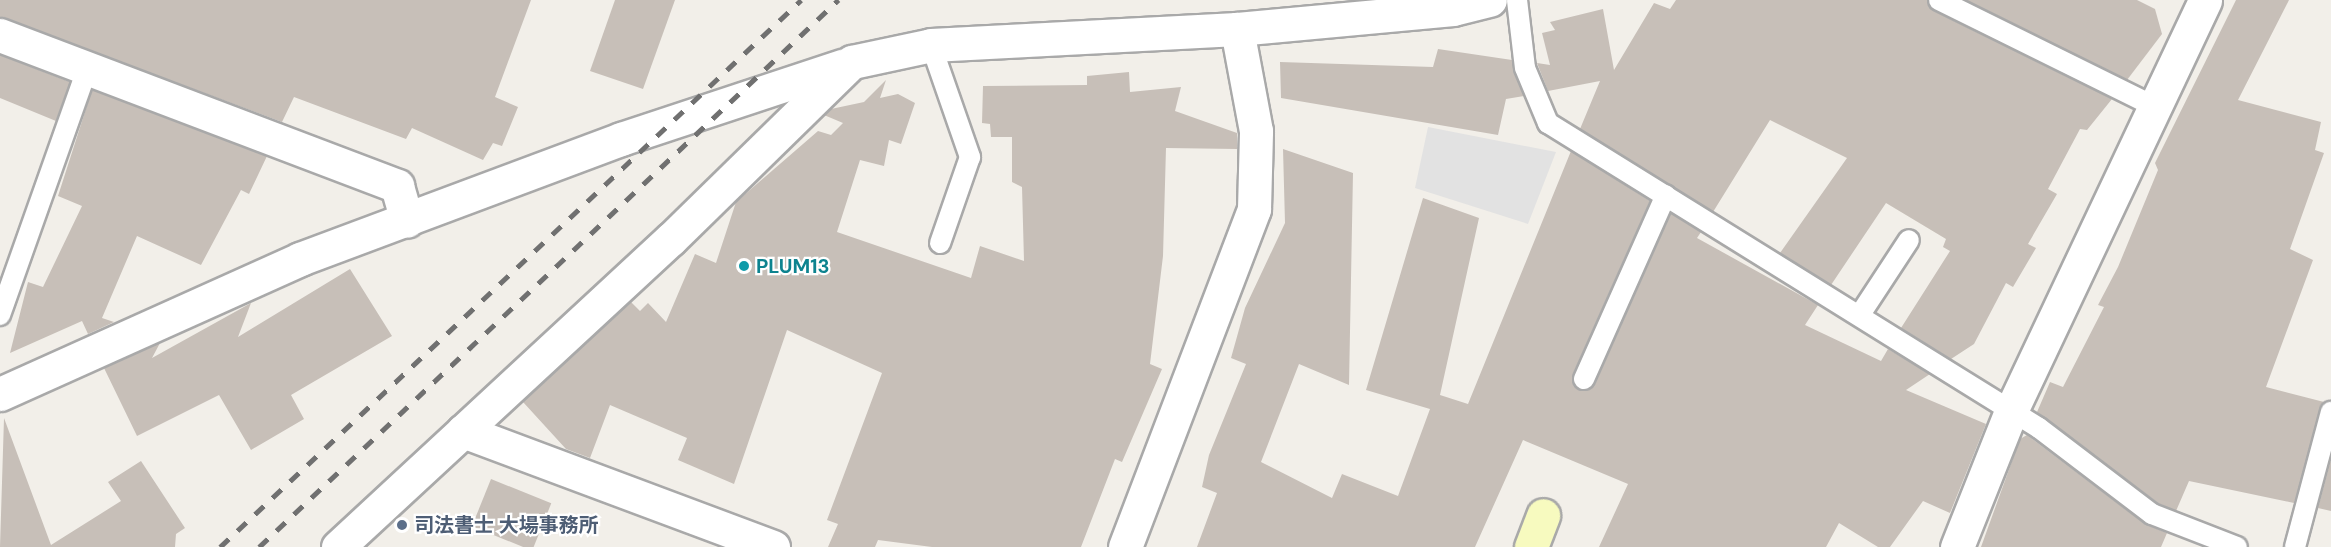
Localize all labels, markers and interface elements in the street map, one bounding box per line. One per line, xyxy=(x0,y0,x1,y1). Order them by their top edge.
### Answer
place label: PLUM13 xyxy=(756,254,830,278)
marker: PLUM13 xyxy=(737,259,751,273)
place label: 司法書士 大場事務所 xyxy=(414,513,599,537)
marker: 司法書士 大場事務所 xyxy=(395,518,409,532)

